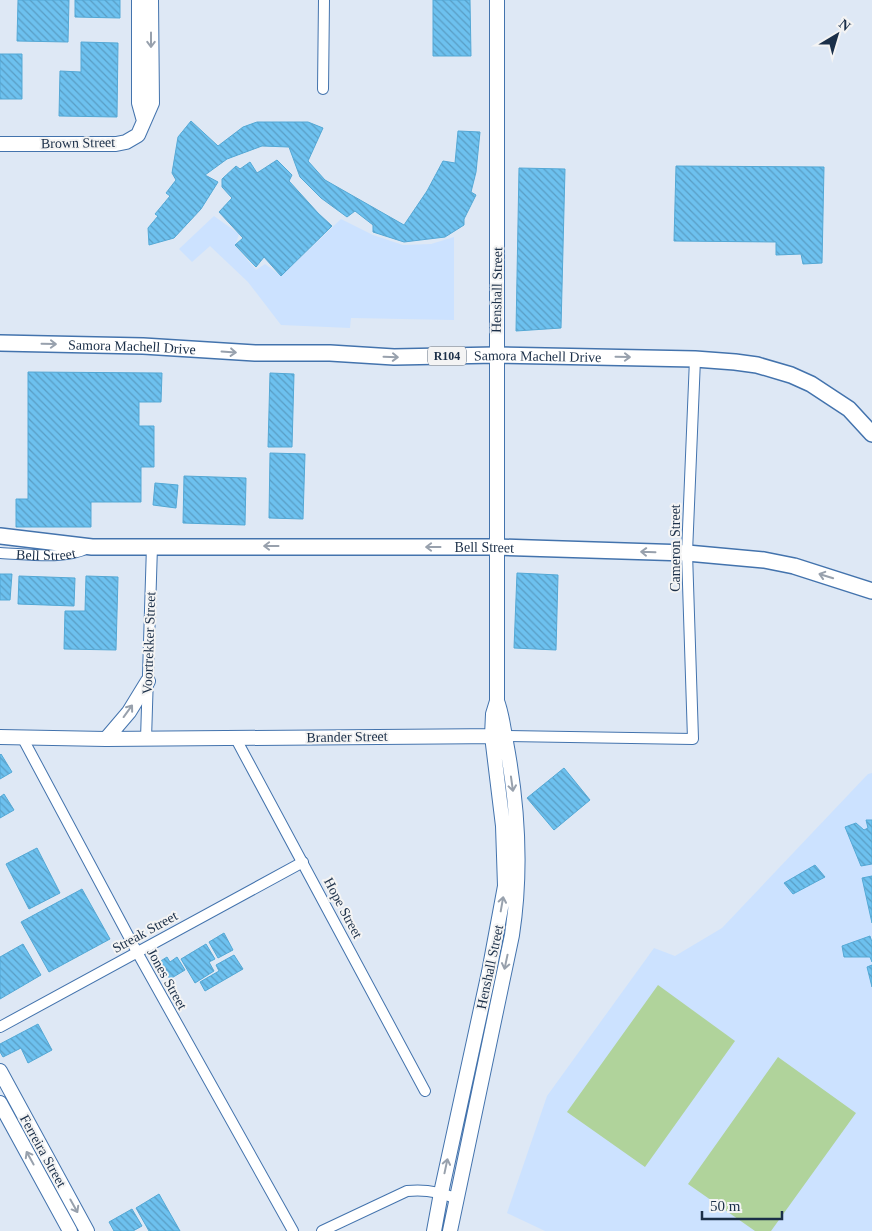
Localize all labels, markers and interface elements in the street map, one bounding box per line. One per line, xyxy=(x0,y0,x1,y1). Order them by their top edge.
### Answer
north arrow xyxy=(812,10,862,60)
text: N xyxy=(836,16,853,34)
one-way arrow xyxy=(146,32,156,48)
street label: Brown Street xyxy=(41,135,115,151)
street label: Henshall Street xyxy=(489,247,505,333)
street label: Samora Machell Drive xyxy=(68,337,196,357)
one-way arrow xyxy=(40,339,56,349)
road number: R104 xyxy=(428,346,466,366)
one-way arrow xyxy=(220,347,236,356)
street label: Samora Machell Drive xyxy=(474,347,602,365)
one-way arrow xyxy=(383,352,399,361)
one-way arrow xyxy=(615,352,631,362)
street label: Cameron Street xyxy=(668,504,683,592)
street label: Bell Street xyxy=(455,540,514,555)
one-way arrow xyxy=(263,541,279,551)
one-way arrow xyxy=(425,542,442,552)
street label: Bell Street xyxy=(16,545,77,563)
one-way arrow xyxy=(640,547,656,556)
one-way arrow xyxy=(818,571,834,580)
street label: Voortrekker Street xyxy=(140,591,158,695)
one-way arrow xyxy=(123,705,134,718)
street label: Brander Street xyxy=(306,729,388,745)
one-way arrow xyxy=(508,775,518,791)
street label: Hope Street xyxy=(321,875,365,941)
one-way arrow xyxy=(498,897,508,913)
street label: Streak Street xyxy=(110,908,180,956)
street label: Henshall Street xyxy=(474,923,506,1011)
street label: Jones Street xyxy=(144,946,190,1012)
one-way arrow xyxy=(501,954,511,970)
street label: Ferreira Street xyxy=(17,1112,69,1190)
one-way arrow xyxy=(25,1150,35,1165)
one-way arrow xyxy=(442,1158,452,1174)
scale bar xyxy=(702,1188,782,1220)
text: 50 m xyxy=(710,1198,741,1214)
one-way arrow xyxy=(69,1199,79,1213)

